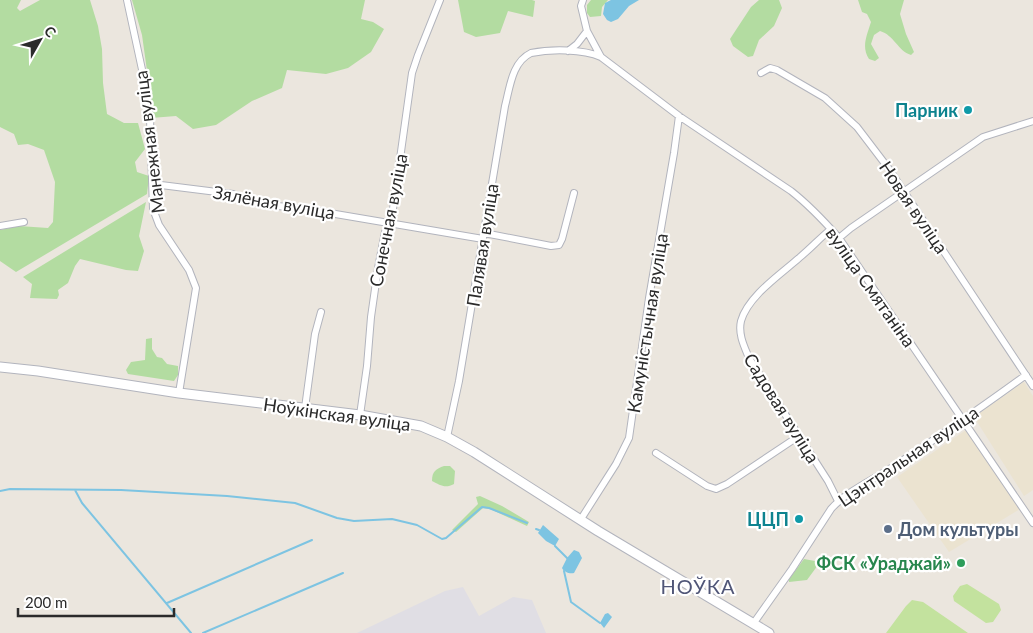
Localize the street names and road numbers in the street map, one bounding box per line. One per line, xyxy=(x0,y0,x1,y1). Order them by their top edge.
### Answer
street label: Манежная вуліца xyxy=(129,69,169,215)
street label: Сонечная вуліца xyxy=(364,151,412,289)
street label: Новая вуліца xyxy=(875,157,953,257)
street label: Зялёная вуліца xyxy=(211,180,337,224)
street label: Палявая вуліца xyxy=(461,182,503,308)
street label: вуліца Смятаніна xyxy=(821,223,921,351)
street label: Камуністычная вуліца xyxy=(622,232,672,414)
street label: Садовая вуліца xyxy=(739,349,825,467)
street label: Ноўкінская вуліца xyxy=(262,393,412,435)
street label: Цэнтральная вуліца xyxy=(834,401,982,511)

